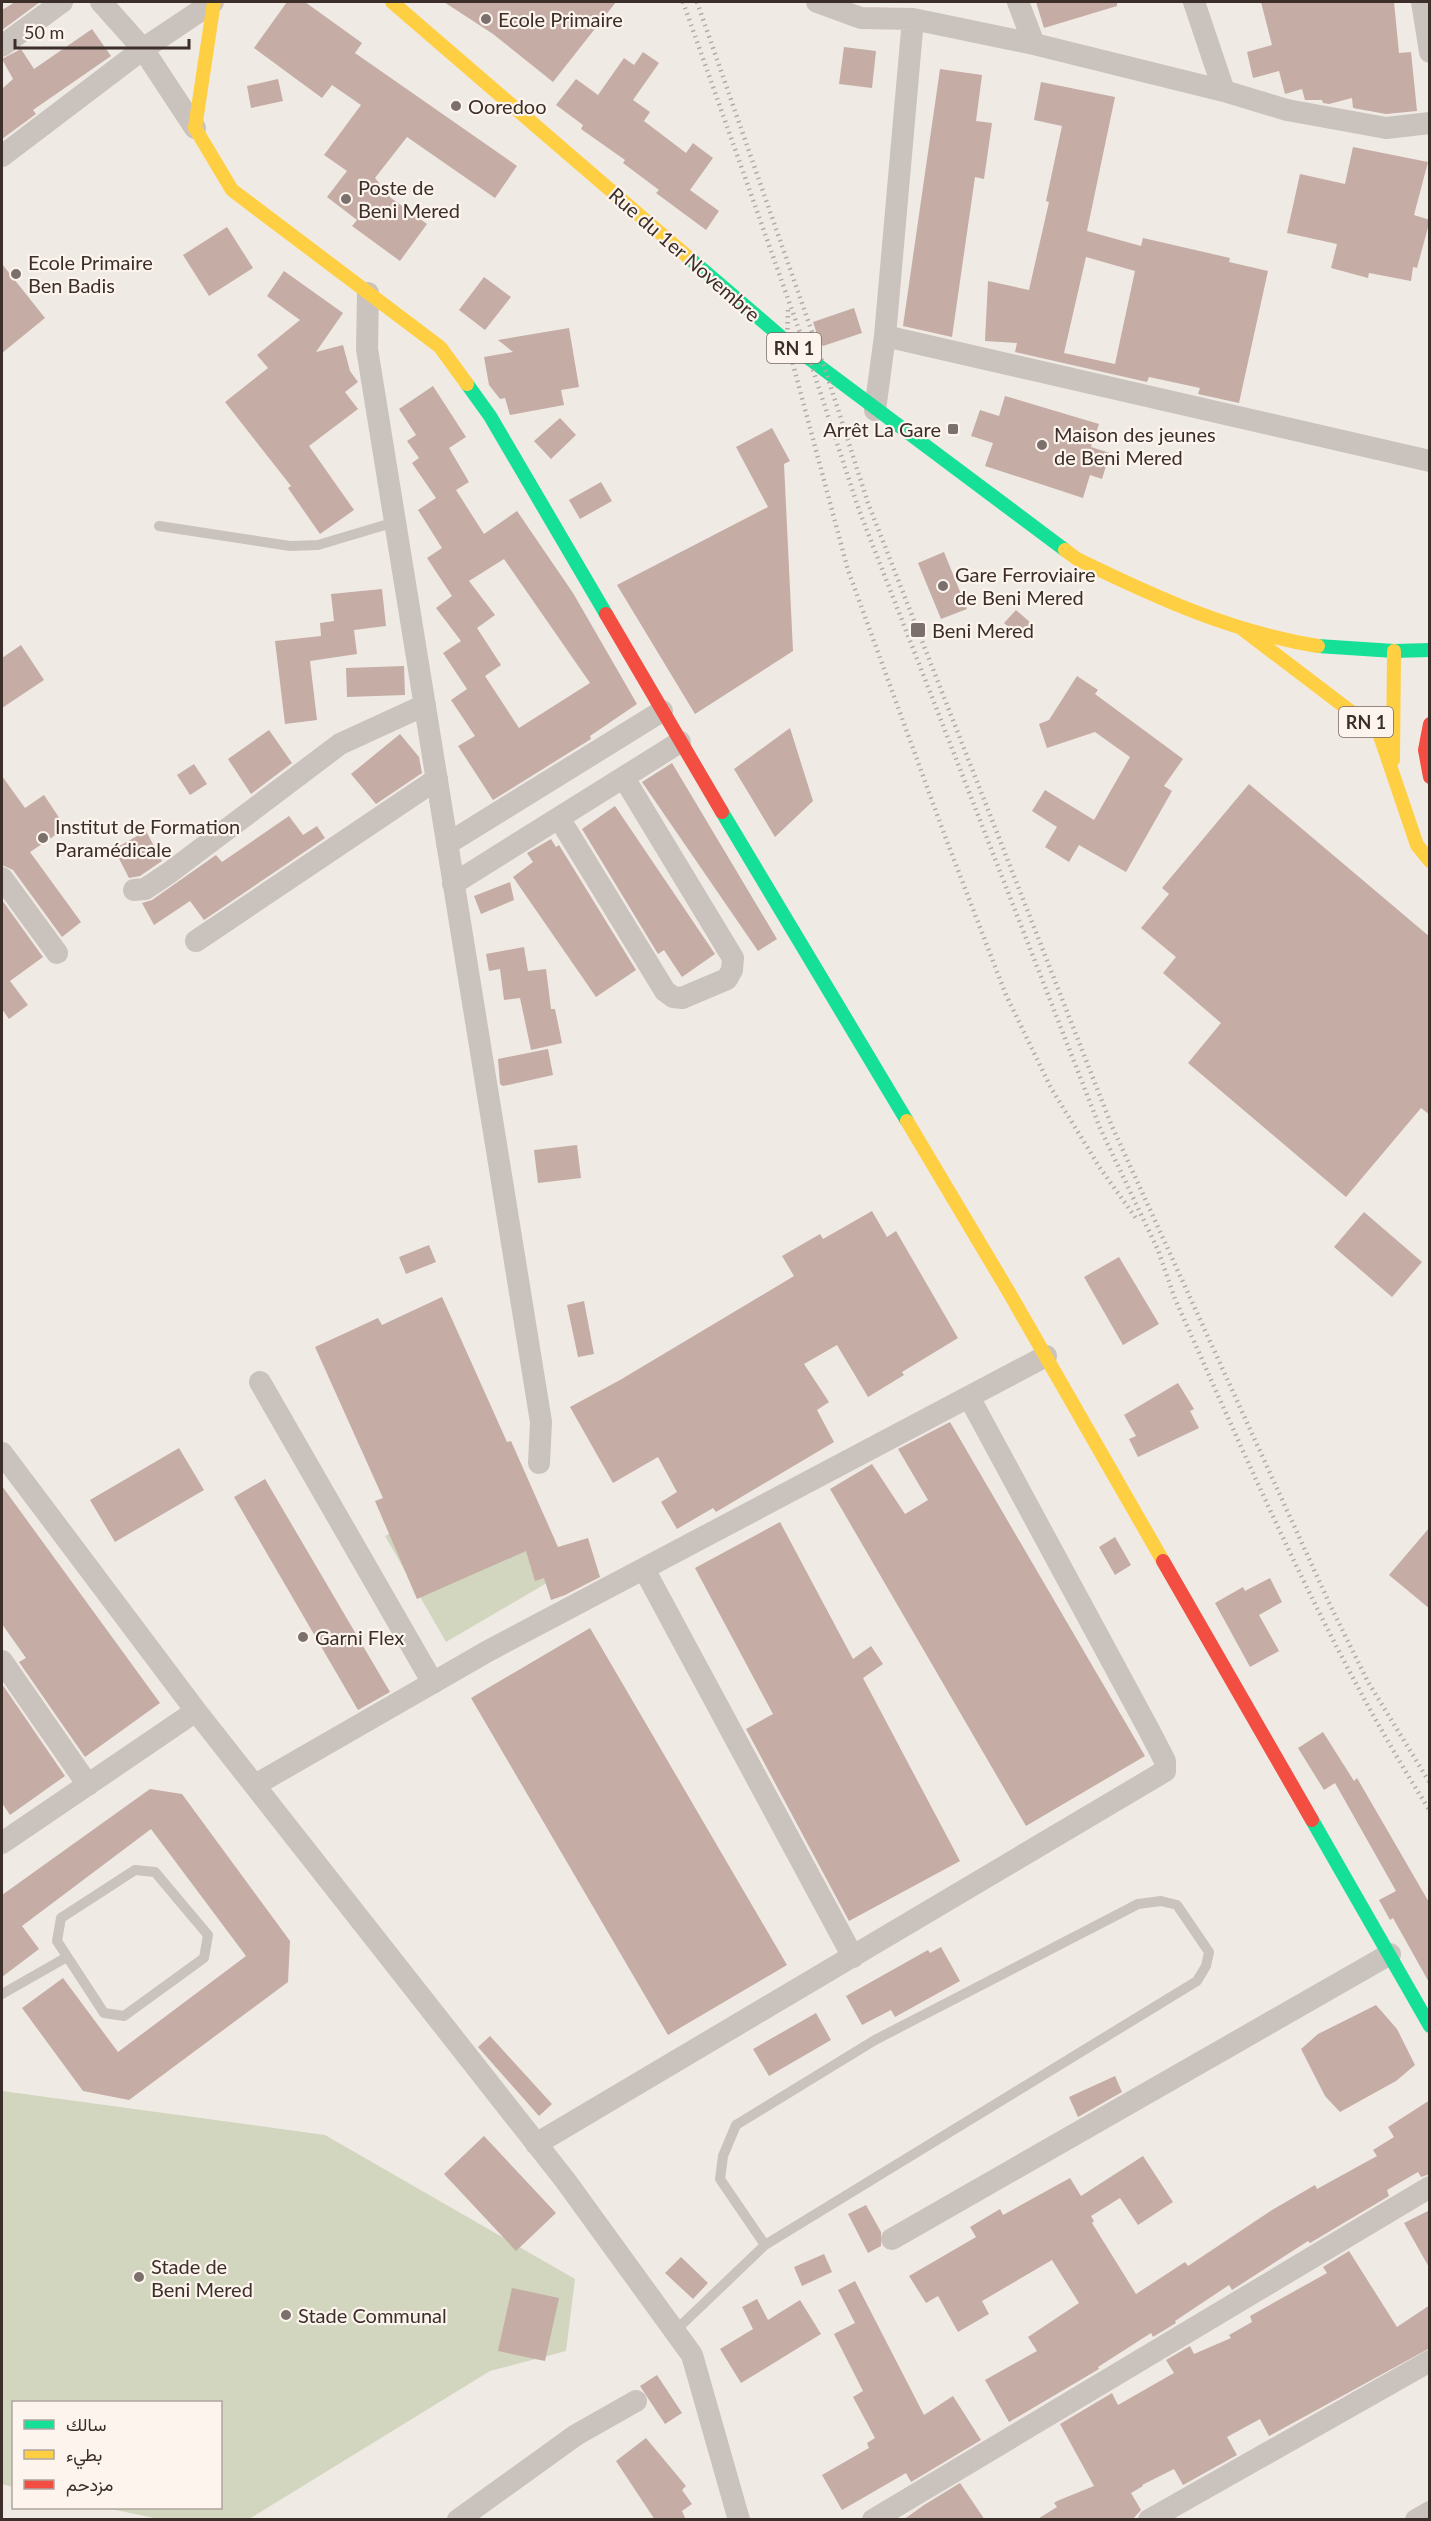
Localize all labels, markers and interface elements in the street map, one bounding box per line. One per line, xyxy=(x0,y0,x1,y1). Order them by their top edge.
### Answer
place label: Ecole Primaire xyxy=(498,7,623,31)
scale bar xyxy=(15,12,189,50)
marker: Ecole Primaire xyxy=(479,12,493,26)
text: 50 m xyxy=(24,21,64,43)
place label: Ooredoo xyxy=(468,94,547,118)
marker: Ooredoo xyxy=(449,99,463,113)
place label: Poste de Beni Mered xyxy=(358,175,460,222)
street label: Rue du 1er Novembre xyxy=(605,182,765,326)
marker: Poste de Beni Mered xyxy=(339,192,353,206)
place label: Ecole Primaire Ben Badis xyxy=(28,250,153,297)
marker: Ecole Primaire Ben Badis xyxy=(9,267,23,281)
road number: RN 1 xyxy=(767,333,821,363)
place label: Arrêt La Gare xyxy=(823,417,941,441)
marker: Arrêt La Gare xyxy=(946,422,960,436)
place label: Maison des jeunes de Beni Mered xyxy=(1054,422,1216,469)
marker: Maison des jeunes de Beni Mered xyxy=(1035,438,1049,452)
place label: Gare Ferroviaire de Beni Mered xyxy=(955,562,1096,609)
marker: Gare Ferroviaire de Beni Mered xyxy=(936,579,950,593)
place label: Beni Mered xyxy=(932,618,1034,642)
marker: Beni Mered xyxy=(909,621,927,639)
road number: RN 1 xyxy=(1339,707,1393,737)
place label: Institut de Formation Paramédicale xyxy=(55,814,240,861)
marker: Institut de Formation Paramédicale xyxy=(36,831,50,845)
place label: Garni Flex xyxy=(315,1625,404,1649)
marker: Garni Flex xyxy=(296,1630,310,1644)
place label: Stade de Beni Mered xyxy=(151,2254,253,2301)
marker: Stade de Beni Mered xyxy=(132,2270,146,2284)
place label: Stade Communal xyxy=(298,2303,447,2327)
marker: Stade Communal xyxy=(279,2308,293,2322)
legend xyxy=(12,2401,222,2509)
text: سالك xyxy=(66,2413,106,2435)
text: بطيء xyxy=(66,2443,102,2470)
text: مزدحم xyxy=(66,2473,113,2497)

